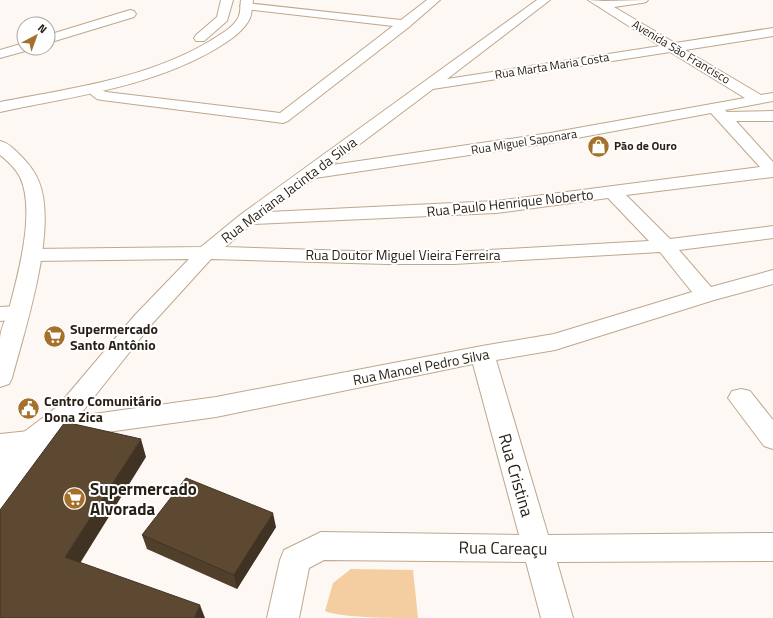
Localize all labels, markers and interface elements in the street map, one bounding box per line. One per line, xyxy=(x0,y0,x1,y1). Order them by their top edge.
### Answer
street label: Avenida São Francisco xyxy=(628,15,734,89)
north arrow xyxy=(16,16,56,56)
text: N xyxy=(34,20,51,37)
street label: Rua Marta Maria Costa xyxy=(493,47,610,84)
street label: Rua Miguel Saponara xyxy=(470,124,578,159)
street label: Rua Mariana Jacinta da Silva xyxy=(216,132,361,248)
shop icon: Pão de Ouro xyxy=(585,133,611,159)
place label: Pão de Ouro xyxy=(614,136,677,155)
street label: Rua Paulo Henrique Noberto xyxy=(425,183,594,222)
street label: Rua Doutor Miguel Vieira Ferreira xyxy=(305,244,501,265)
place label: Supermercado Santo Antônio xyxy=(70,318,158,355)
supermarket icon: Supermercado Santo Antônio xyxy=(42,324,68,350)
street label: Rua Manoel Pedro Silva xyxy=(351,343,491,390)
place label: Centro Comunitário Dona Zica xyxy=(44,390,162,427)
public building icon: Centro Comunitário Dona Zica xyxy=(15,396,41,422)
street label: Rua Cristina xyxy=(492,430,540,520)
place label: Supermercado Alvorada xyxy=(90,476,197,522)
supermarket icon: Supermercado Alvorada xyxy=(62,486,88,512)
street label: Rua Careaçu xyxy=(458,534,548,562)

